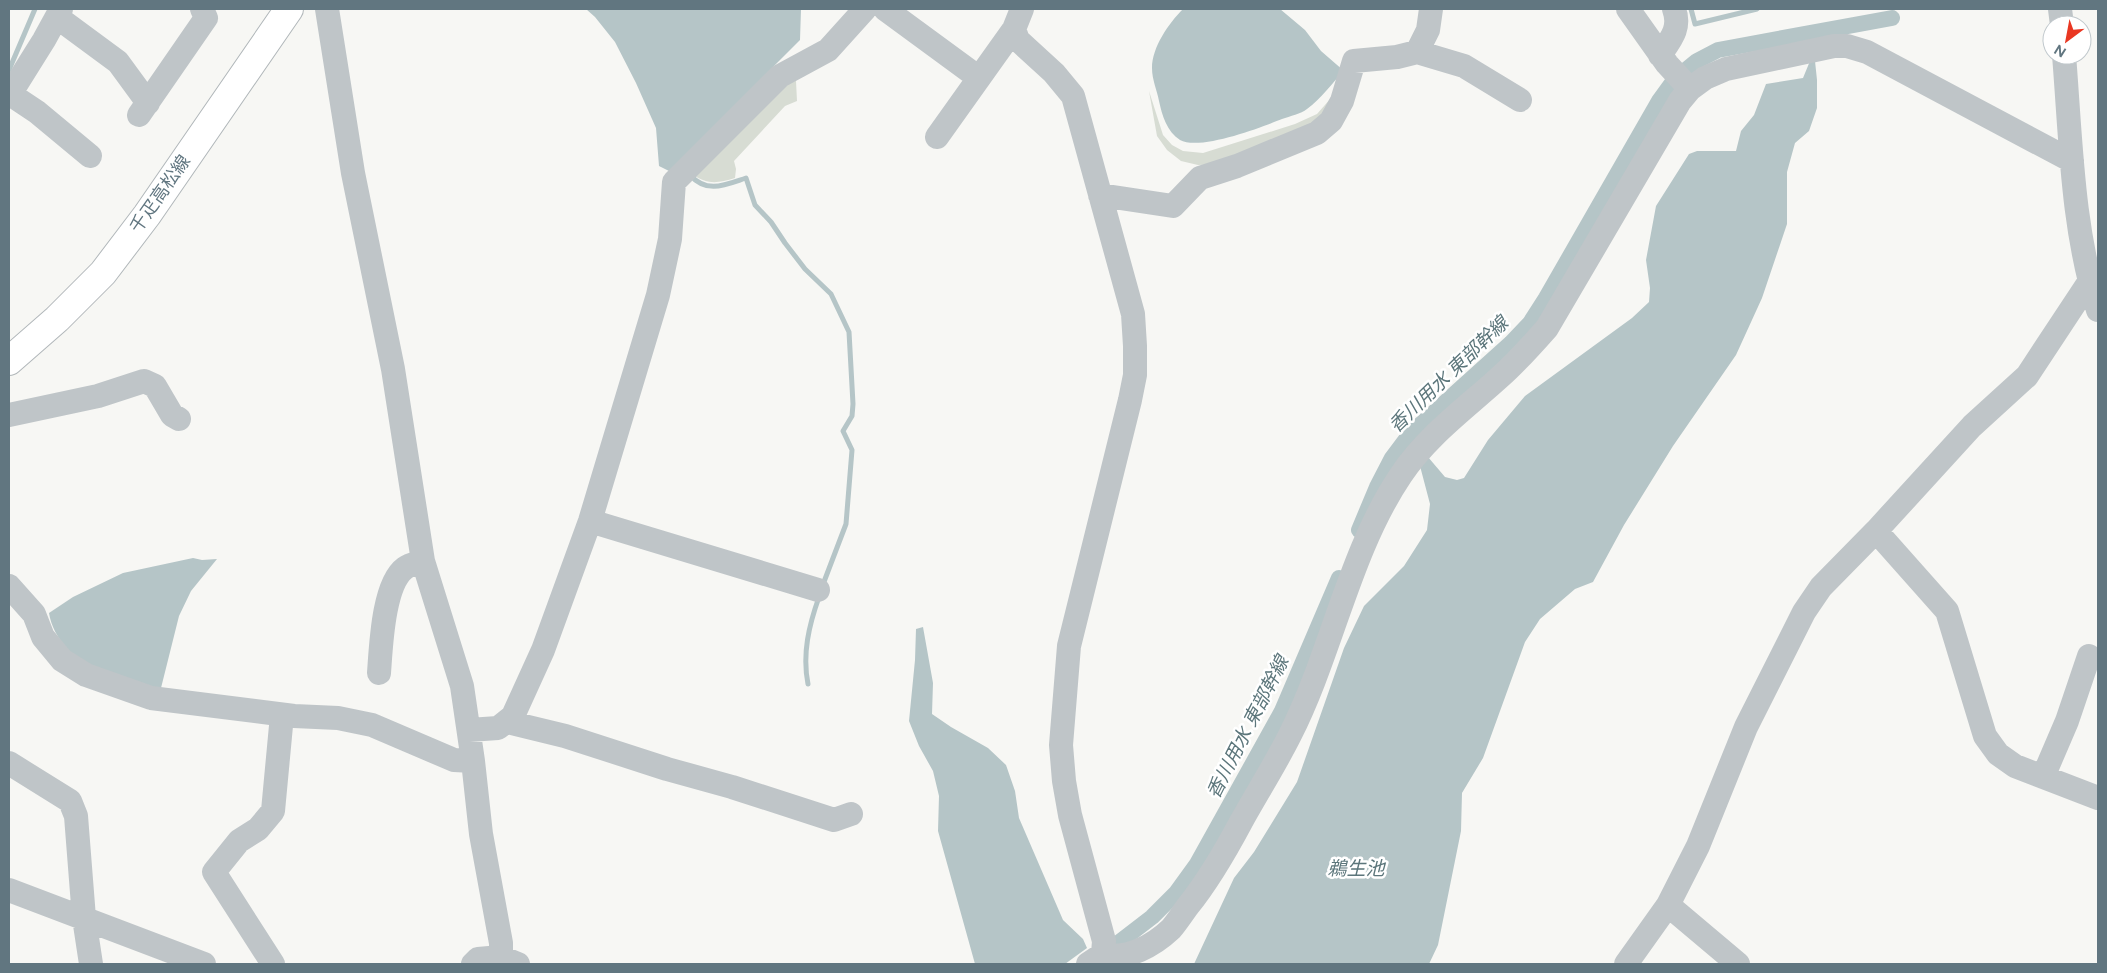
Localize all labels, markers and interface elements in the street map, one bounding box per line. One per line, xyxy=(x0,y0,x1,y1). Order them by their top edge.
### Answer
north arrow xyxy=(2042,15,2092,65)
text: N xyxy=(2051,41,2069,61)
street label: 千疋高松線 xyxy=(125,151,195,237)
water label: 香川用水 東部幹線 xyxy=(1384,310,1514,437)
water label: 香川用水 東部幹線 xyxy=(1202,650,1294,802)
water label: 鵜生池 xyxy=(1327,857,1386,880)

